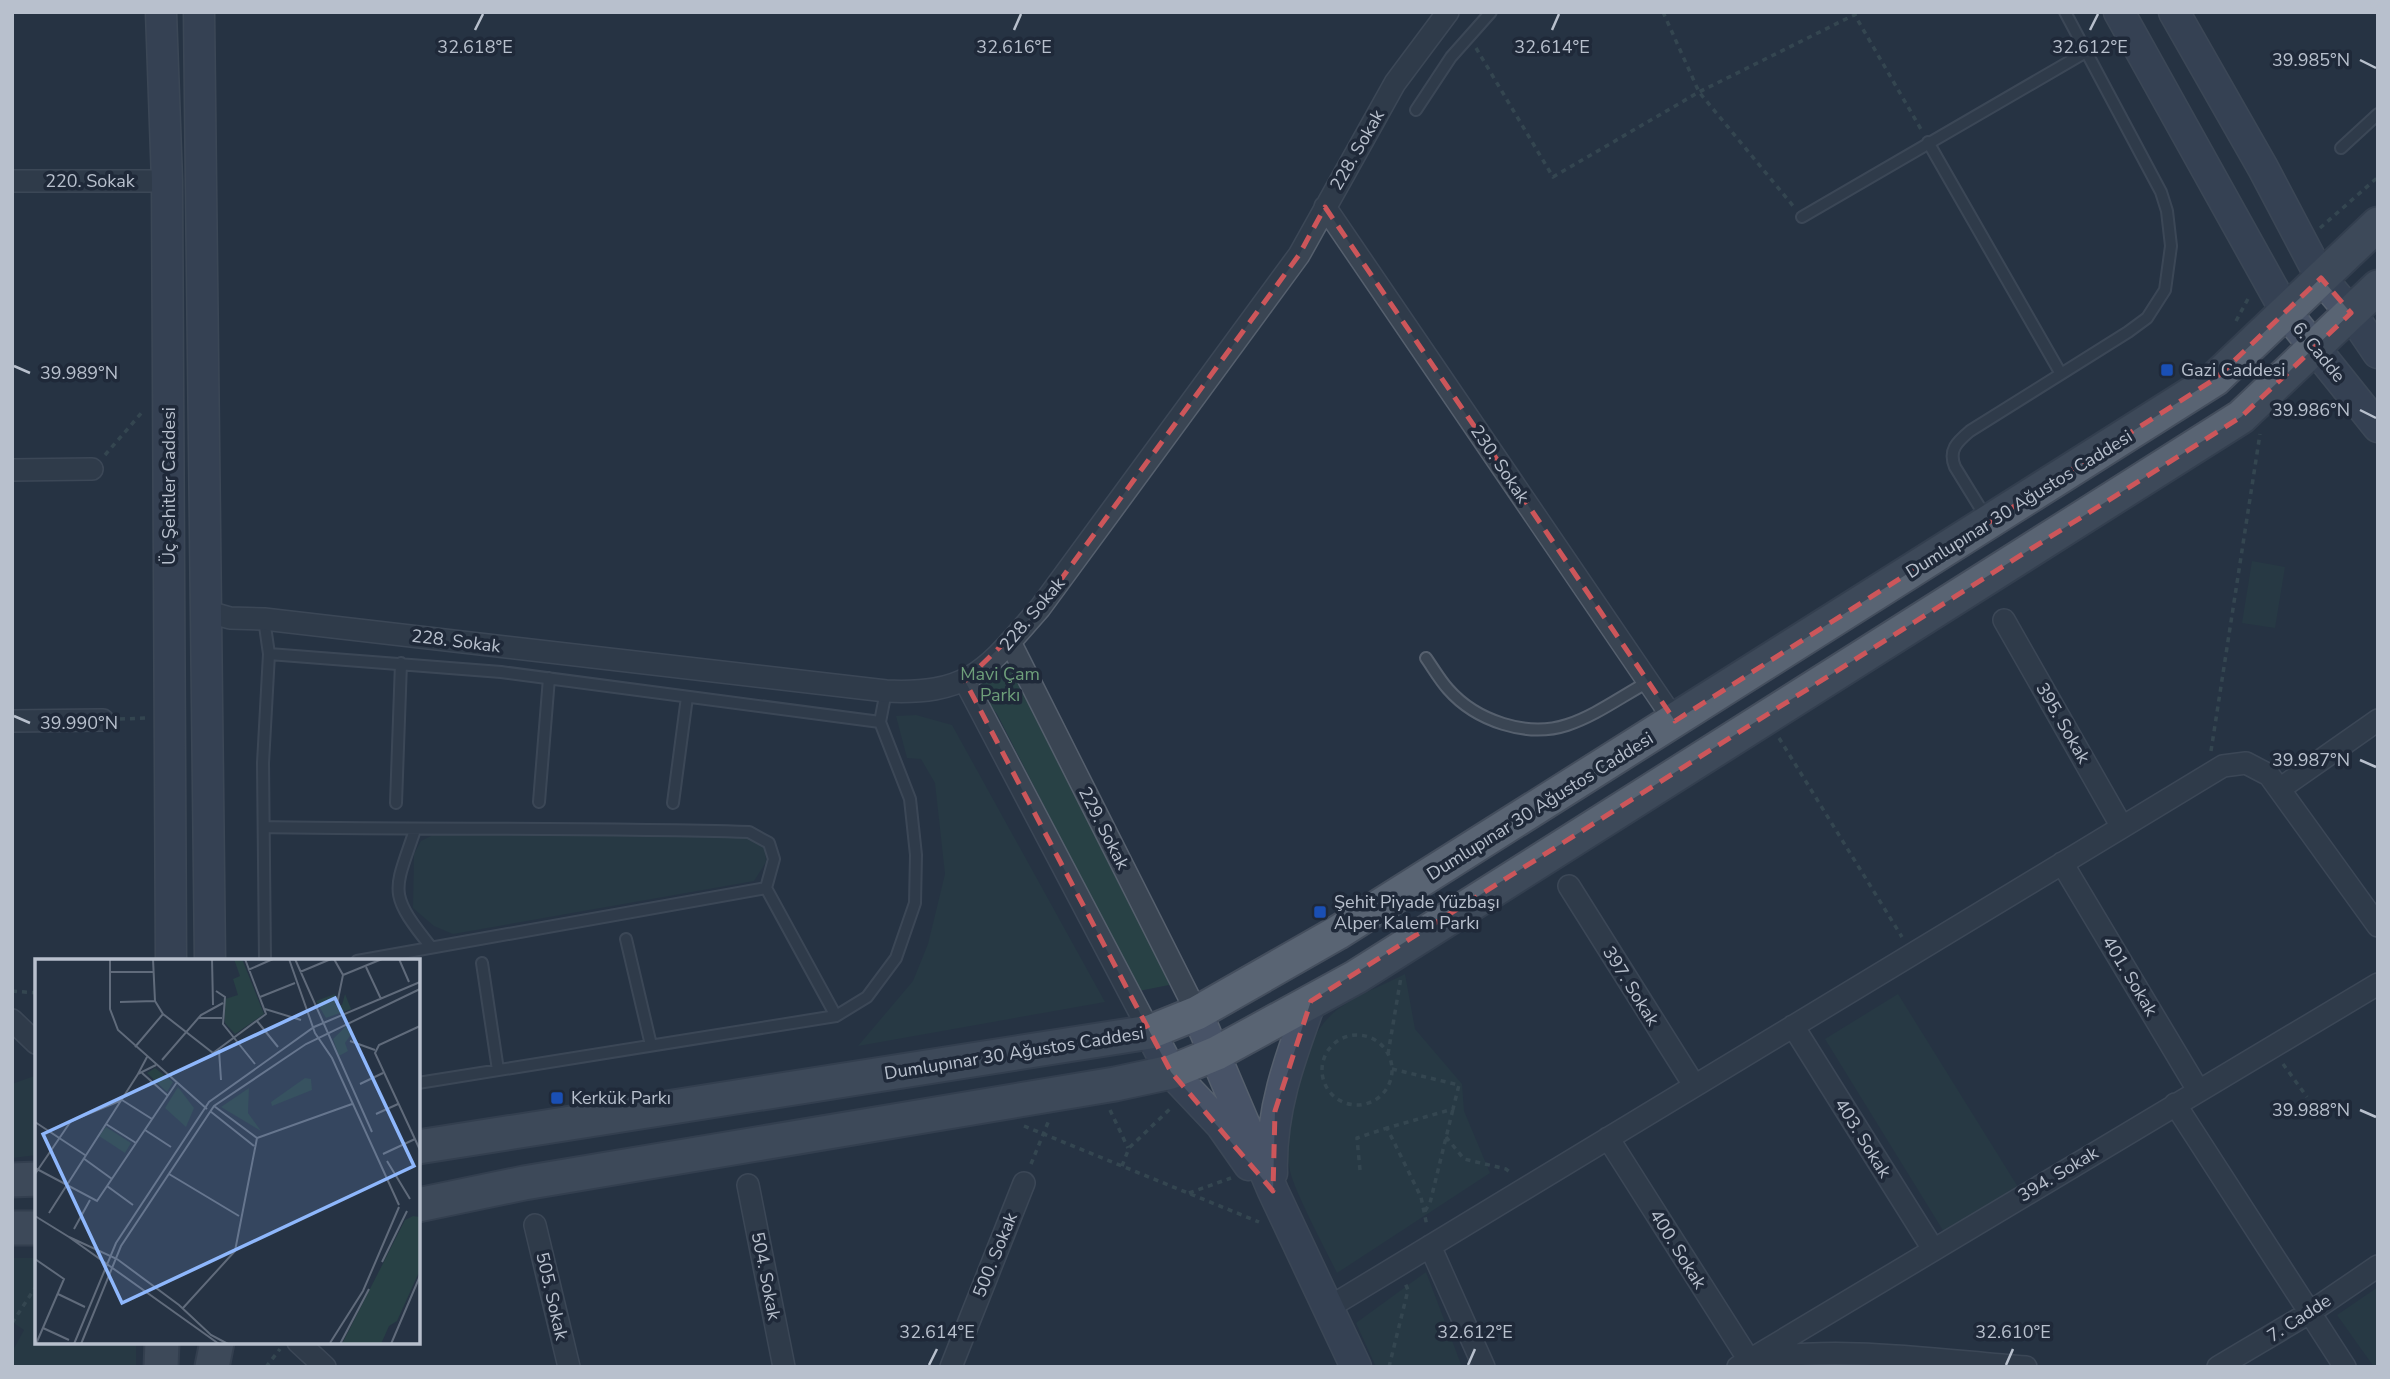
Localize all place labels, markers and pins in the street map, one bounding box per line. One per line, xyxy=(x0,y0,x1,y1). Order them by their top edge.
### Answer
place label: Gazi Caddesi xyxy=(2181,358,2286,382)
marker: Gazi Caddesi xyxy=(2159,362,2175,378)
place label: Şehit Piyade Yüzbaşı Alper Kalem Parkı xyxy=(1334,890,1500,935)
marker: Şehit Piyade Yüzbaşı Alper Kalem Parkı xyxy=(1312,904,1328,920)
place label: Kerkük Parkı xyxy=(571,1086,671,1110)
marker: Kerkük Parkı xyxy=(549,1090,565,1106)

